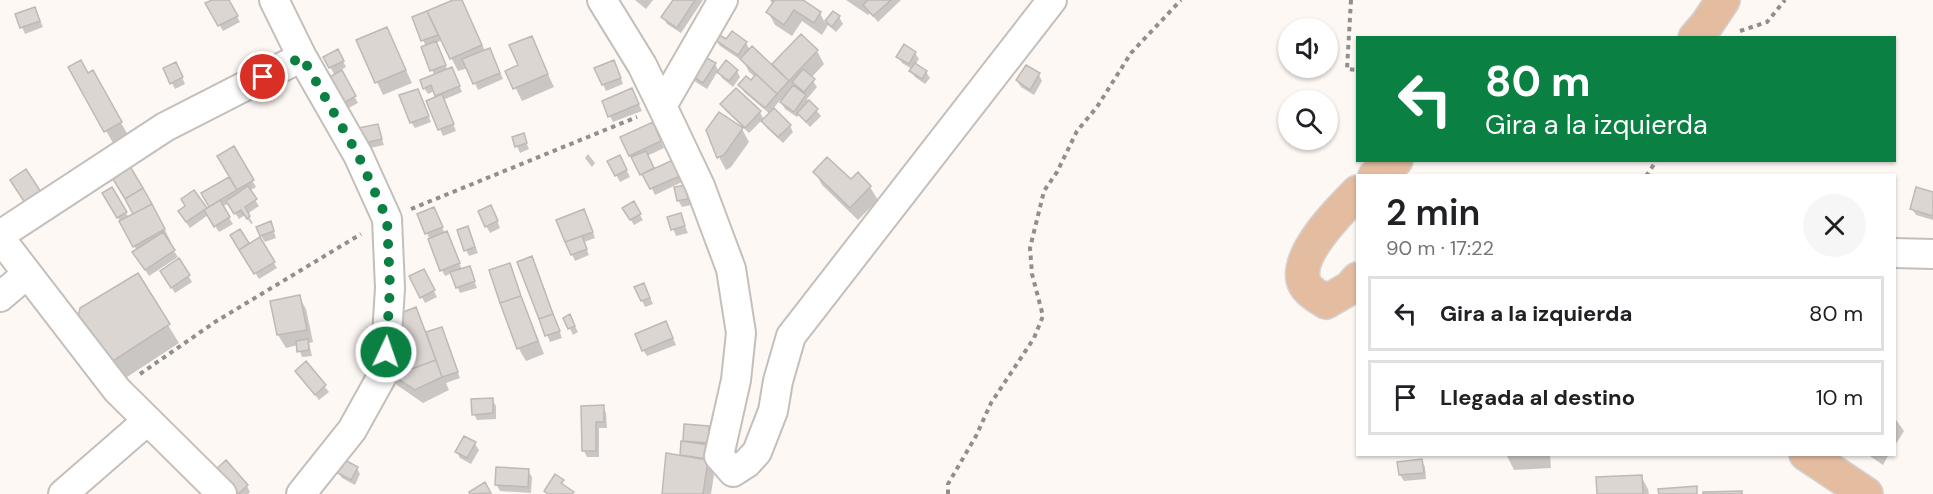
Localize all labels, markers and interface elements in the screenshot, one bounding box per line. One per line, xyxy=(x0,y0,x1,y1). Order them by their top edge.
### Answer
map controls xyxy=(1278,18,1338,150)
button: sound xyxy=(1278,18,1338,78)
pin xyxy=(237,51,288,102)
text: 80 m xyxy=(1485,54,1591,109)
icon: arrive xyxy=(246,60,279,93)
icon: left xyxy=(1386,60,1464,138)
button: search xyxy=(1278,90,1338,150)
text: Gira a la izquierda xyxy=(1485,107,1708,142)
text: 2 min xyxy=(1386,189,1480,236)
button: close xyxy=(1803,194,1866,257)
text: 90 m · 17:22 xyxy=(1386,235,1494,261)
icon: left xyxy=(1389,297,1422,330)
text: Gira a la izquierda xyxy=(1440,299,1632,328)
text: 80 m xyxy=(1809,299,1863,328)
position arrow xyxy=(354,320,418,384)
icon: arrive xyxy=(1389,381,1422,414)
text: Llegada al destino xyxy=(1440,383,1635,412)
text: 10 m xyxy=(1816,383,1863,412)

